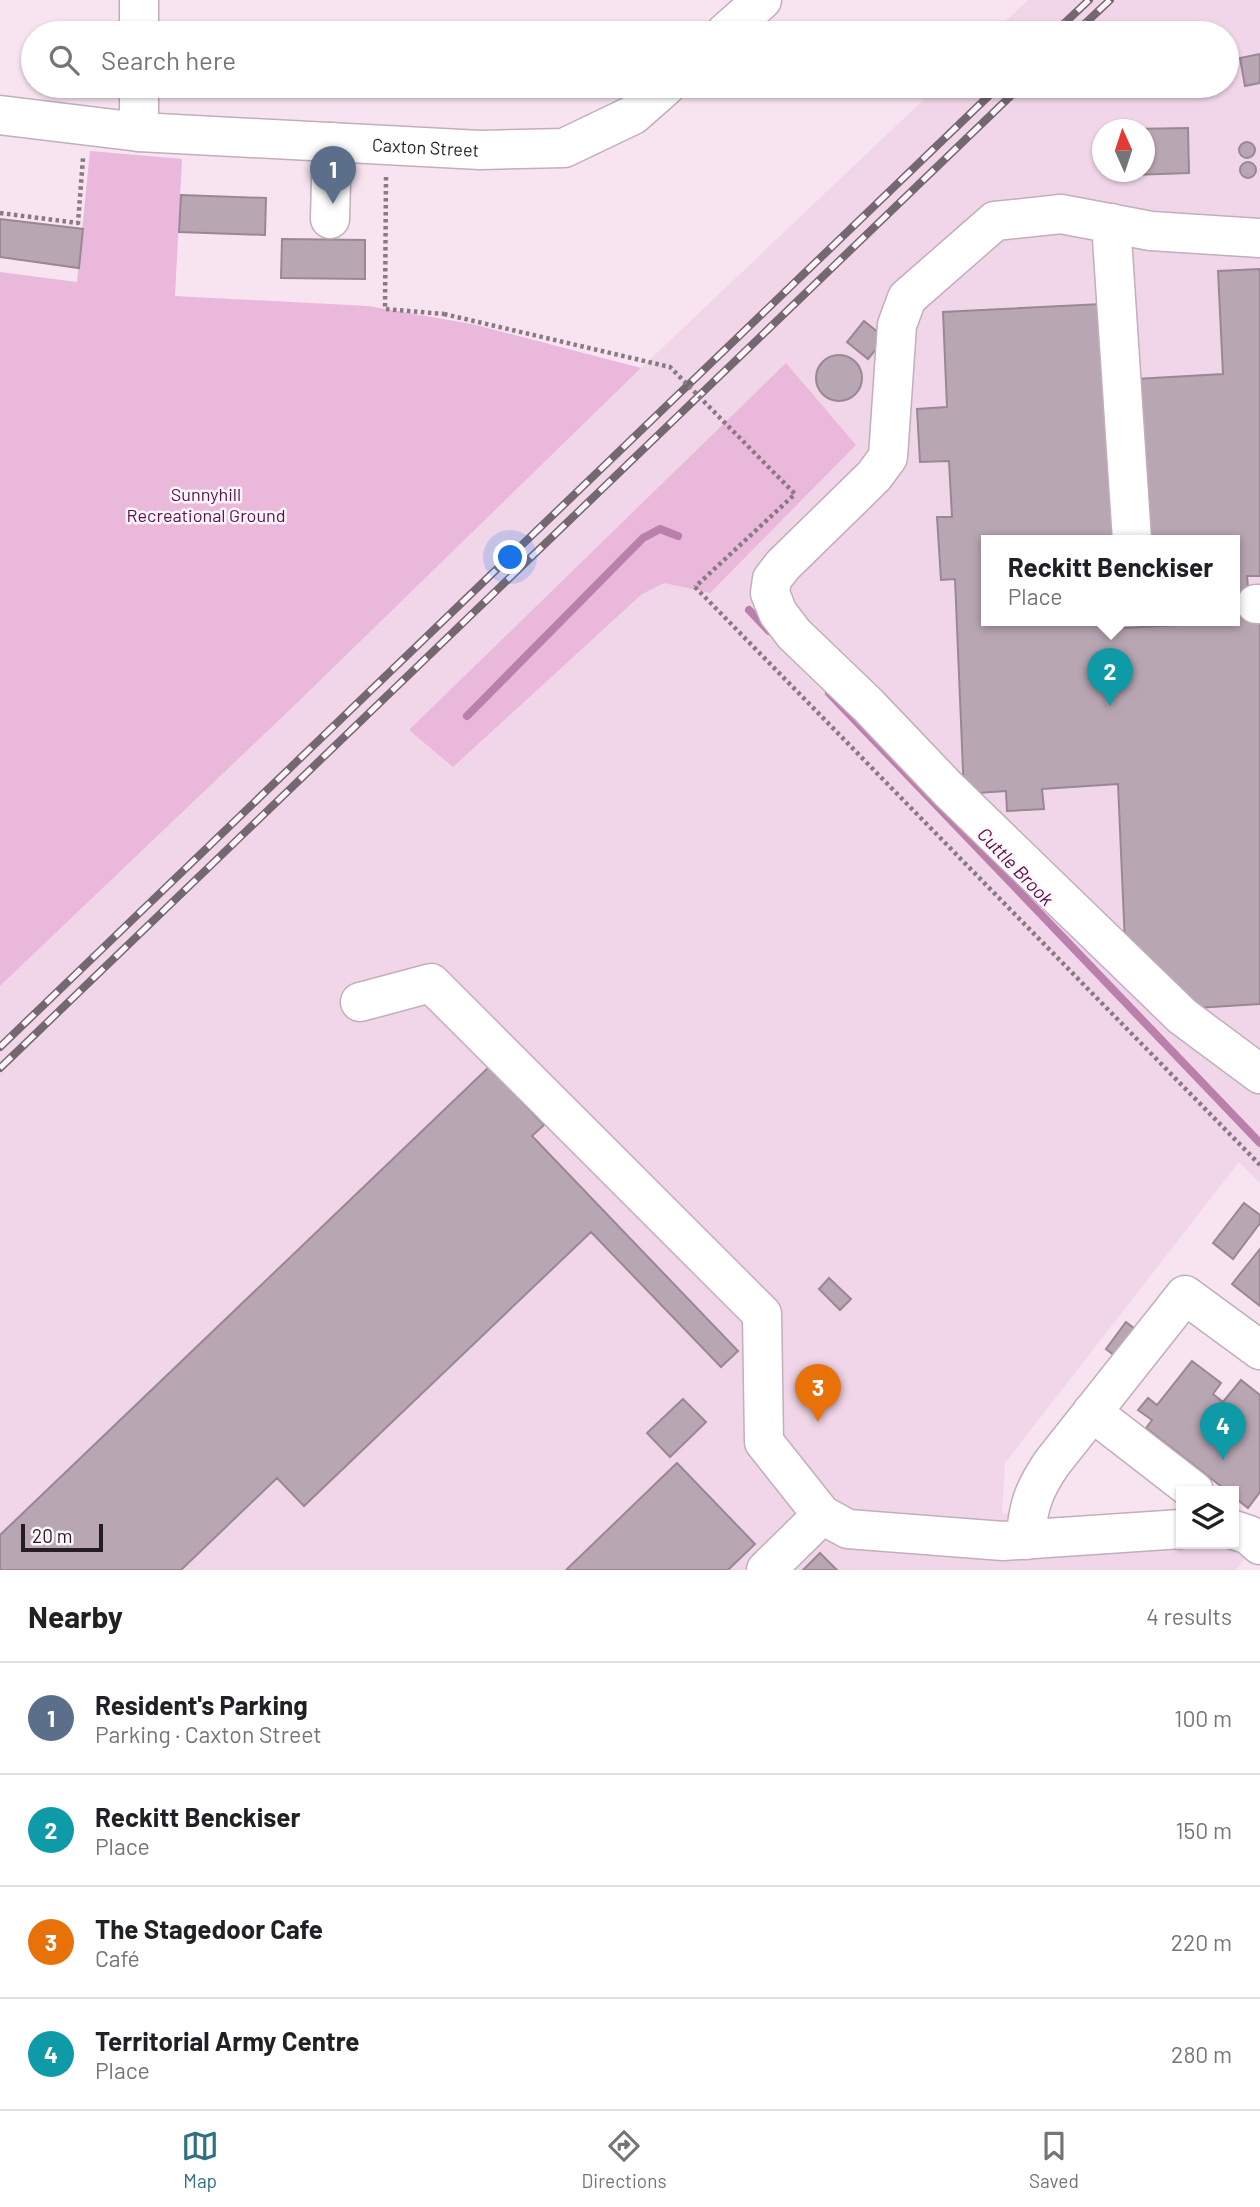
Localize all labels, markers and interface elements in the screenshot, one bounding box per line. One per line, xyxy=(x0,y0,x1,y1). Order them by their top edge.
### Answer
search box xyxy=(21,21,1239,98)
icon: search xyxy=(45,41,83,79)
text: Search here xyxy=(101,44,236,75)
north arrow xyxy=(1092,119,1155,182)
street label: Caxton Street xyxy=(371,133,480,161)
pin: 1 xyxy=(310,146,356,204)
park label: Sunnyhill Recreational Ground xyxy=(127,483,285,526)
popup xyxy=(981,535,1240,626)
your location xyxy=(493,540,527,574)
text: Reckitt Benckiser xyxy=(1008,551,1213,582)
text: Place xyxy=(1008,582,1063,610)
pin: 2 xyxy=(1087,648,1133,706)
water label: Cuttle Brook xyxy=(973,822,1059,910)
pin: 3 xyxy=(795,1364,841,1422)
pin: 4 xyxy=(1200,1402,1246,1460)
map controls xyxy=(1176,1486,1239,1549)
button: layers xyxy=(1176,1486,1239,1549)
scale bar xyxy=(21,1521,103,1553)
text: 20 m xyxy=(32,1524,72,1547)
text: Nearby xyxy=(28,1598,123,1634)
text: 4 results xyxy=(1146,1602,1232,1630)
text: Resident's Parking xyxy=(95,1689,308,1720)
text: 1 xyxy=(47,1704,55,1732)
text: 100 m xyxy=(1174,1704,1232,1732)
text: Parking · Caxton Street xyxy=(95,1720,322,1748)
text: Reckitt Benckiser xyxy=(95,1801,301,1832)
text: 2 xyxy=(45,1816,57,1844)
text: 150 m xyxy=(1176,1816,1232,1844)
text: Place xyxy=(95,1832,150,1860)
text: The Stagedoor Cafe xyxy=(95,1913,323,1944)
text: 3 xyxy=(45,1928,57,1956)
text: 220 m xyxy=(1171,1928,1232,1956)
text: Café xyxy=(95,1944,140,1972)
text: Territorial Army Centre xyxy=(95,2025,360,2056)
text: 4 xyxy=(44,2040,58,2068)
text: 280 m xyxy=(1171,2040,1232,2068)
text: Place xyxy=(95,2056,150,2084)
tab: Map xyxy=(181,2127,219,2192)
tab: Directions xyxy=(582,2127,667,2192)
tab: Saved xyxy=(1029,2127,1079,2192)

